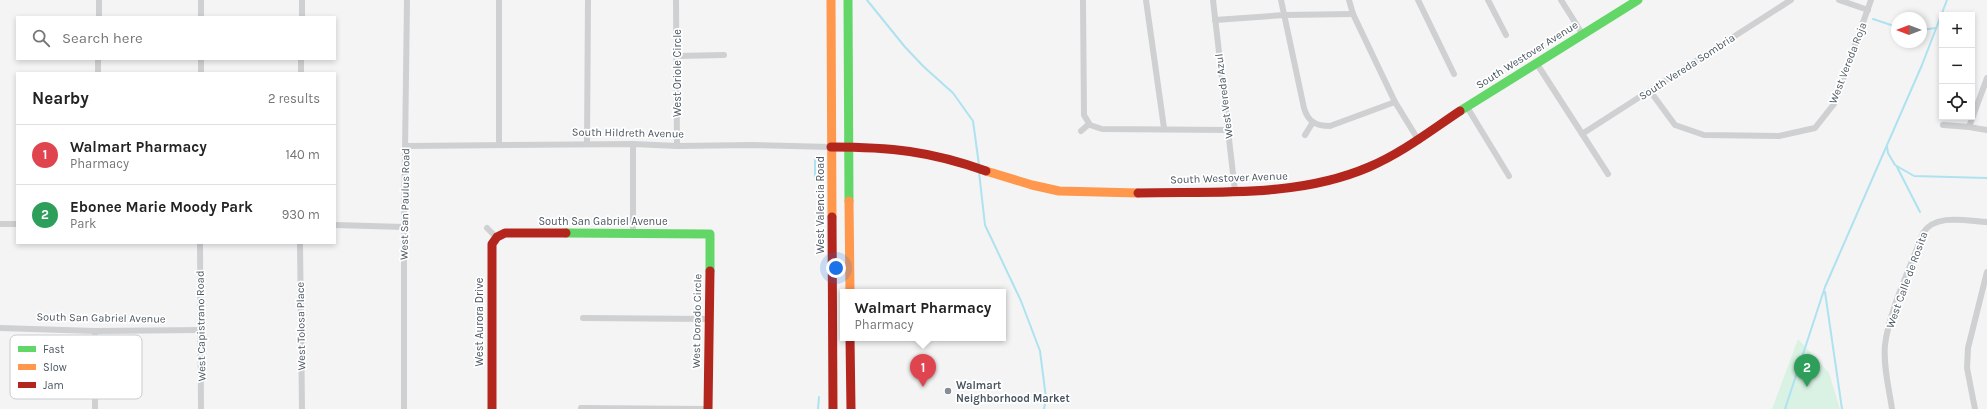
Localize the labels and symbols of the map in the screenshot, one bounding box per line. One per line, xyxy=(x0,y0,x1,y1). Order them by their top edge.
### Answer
north arrow xyxy=(1891,12,1927,48)
street label: South Westover Avenue xyxy=(1474,18,1581,92)
street label: West Vereda Roja xyxy=(1826,20,1870,106)
street label: West Oriole Circle xyxy=(671,29,684,117)
street label: South Vereda Sombria xyxy=(1637,31,1737,103)
street label: West Vereda Azul xyxy=(1212,53,1236,139)
street label: South Hildreth Avenue xyxy=(572,126,685,140)
street label: West San Paulus Road xyxy=(398,148,412,260)
street label: West Valencia Road xyxy=(814,156,827,254)
street label: South Westover Avenue xyxy=(1170,169,1288,187)
street label: South San Gabriel Avenue xyxy=(538,215,668,228)
street label: West Calle de Rosita xyxy=(1884,230,1930,330)
your location xyxy=(826,258,846,278)
street label: West Capistrano Road xyxy=(194,271,208,381)
street label: West Dorado Circle xyxy=(690,273,704,368)
street label: West Aurora Drive xyxy=(473,277,486,366)
street label: West Tolosa Place xyxy=(294,281,308,370)
street label: South San Gabriel Avenue xyxy=(36,310,166,326)
legend xyxy=(10,335,142,399)
text: Fast xyxy=(43,343,64,356)
pin: 1 xyxy=(910,354,936,387)
pin: 2 xyxy=(1794,354,1820,387)
text: Slow xyxy=(43,361,67,374)
text: Jam xyxy=(43,379,64,392)
place label: Walmart Neighborhood Market xyxy=(956,379,1070,405)
marker: Walmart Neighborhood Market xyxy=(943,386,953,396)

